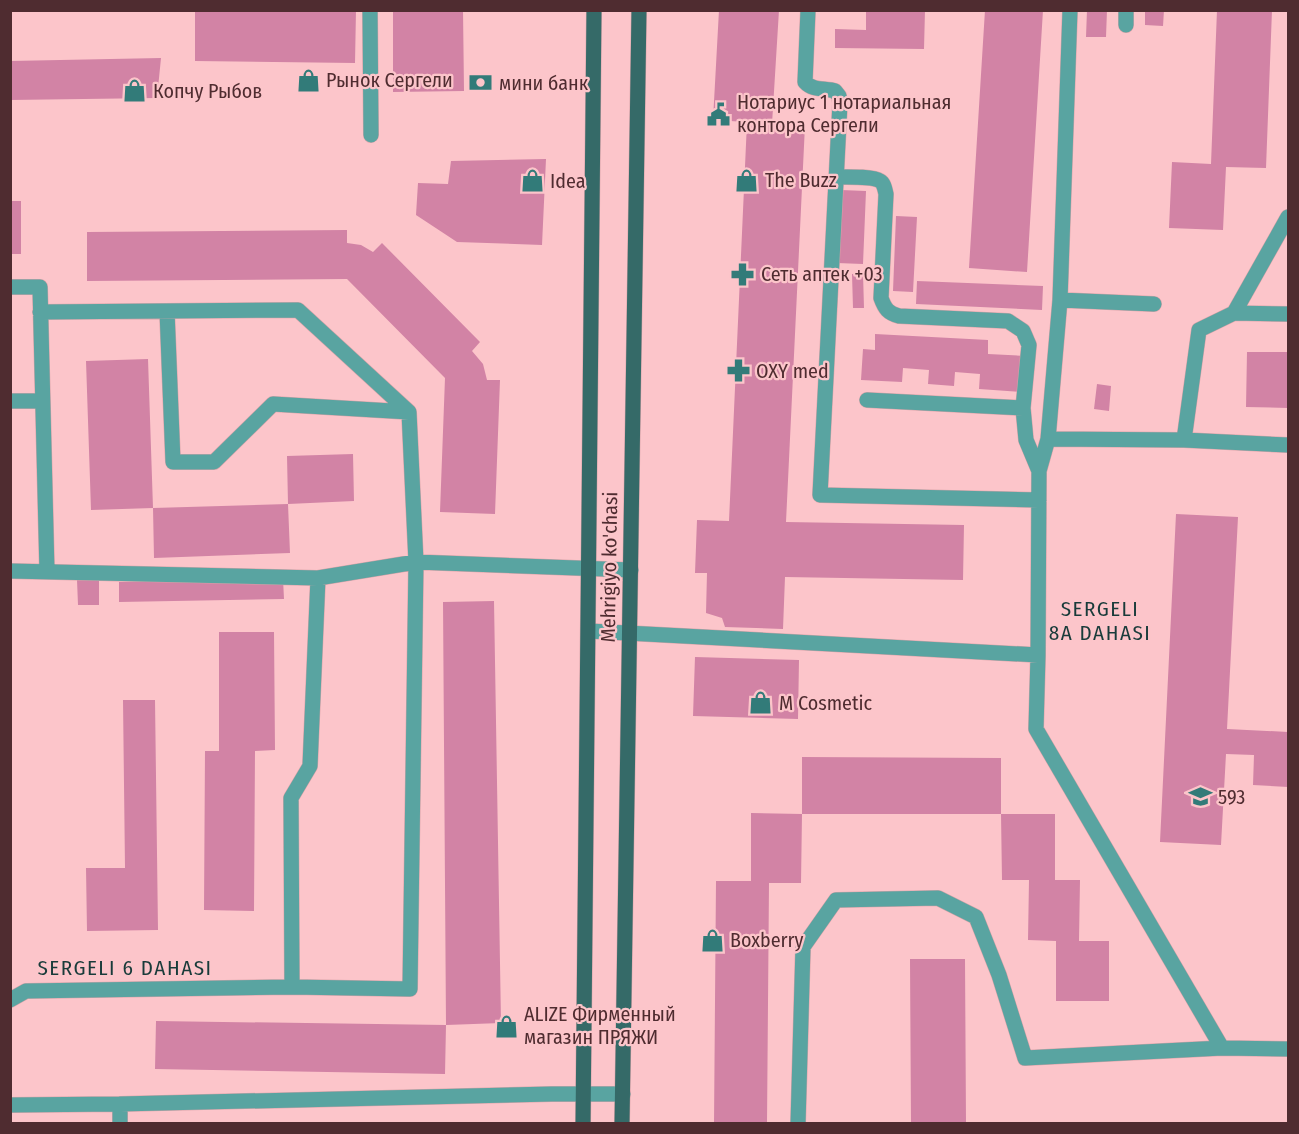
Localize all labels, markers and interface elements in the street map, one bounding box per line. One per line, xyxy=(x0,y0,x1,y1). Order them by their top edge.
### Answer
shop icon: Рынок Сергели xyxy=(295,67,321,93)
place label: Рынок Сергели xyxy=(326,68,453,92)
bank icon: мини банк xyxy=(468,70,494,96)
place label: мини банк xyxy=(499,71,589,95)
shop icon: Копчу Рыбов xyxy=(122,78,148,104)
place label: Копчу Рыбов xyxy=(153,79,262,103)
place label: Нотариус 1 нотариальная контора Сергели xyxy=(737,90,951,137)
public building icon: Нотариус 1 нотариальная контора Сергели xyxy=(706,101,732,127)
shop icon: The Buzz xyxy=(734,167,760,193)
shop icon: Idea xyxy=(519,168,545,194)
place label: The Buzz xyxy=(765,168,837,192)
place label: Idea xyxy=(550,169,585,193)
pharmacy icon: Сеть аптек +03 xyxy=(730,261,756,287)
place label: Сеть аптек +03 xyxy=(761,262,883,286)
pharmacy icon: OXY med xyxy=(725,358,751,384)
place label: OXY med xyxy=(756,359,829,383)
street label: Mehrigiyo ko'chasi xyxy=(596,491,622,643)
district label: SERGELI 8A DAHASI xyxy=(1049,596,1151,646)
shop icon: M Cosmetic xyxy=(748,690,774,716)
place label: M Cosmetic xyxy=(779,691,873,715)
school or university icon: 593 xyxy=(1187,784,1213,810)
place label: 593 xyxy=(1218,785,1245,809)
shop icon: Boxberry xyxy=(699,927,725,953)
place label: Boxberry xyxy=(730,928,804,952)
district label: SERGELI 6 DAHASI xyxy=(37,955,213,981)
place label: ALIZE Фирменный магазин ПРЯЖИ xyxy=(524,1002,676,1049)
shop icon: ALIZE Фирменный магазин ПРЯЖИ xyxy=(493,1013,519,1039)

